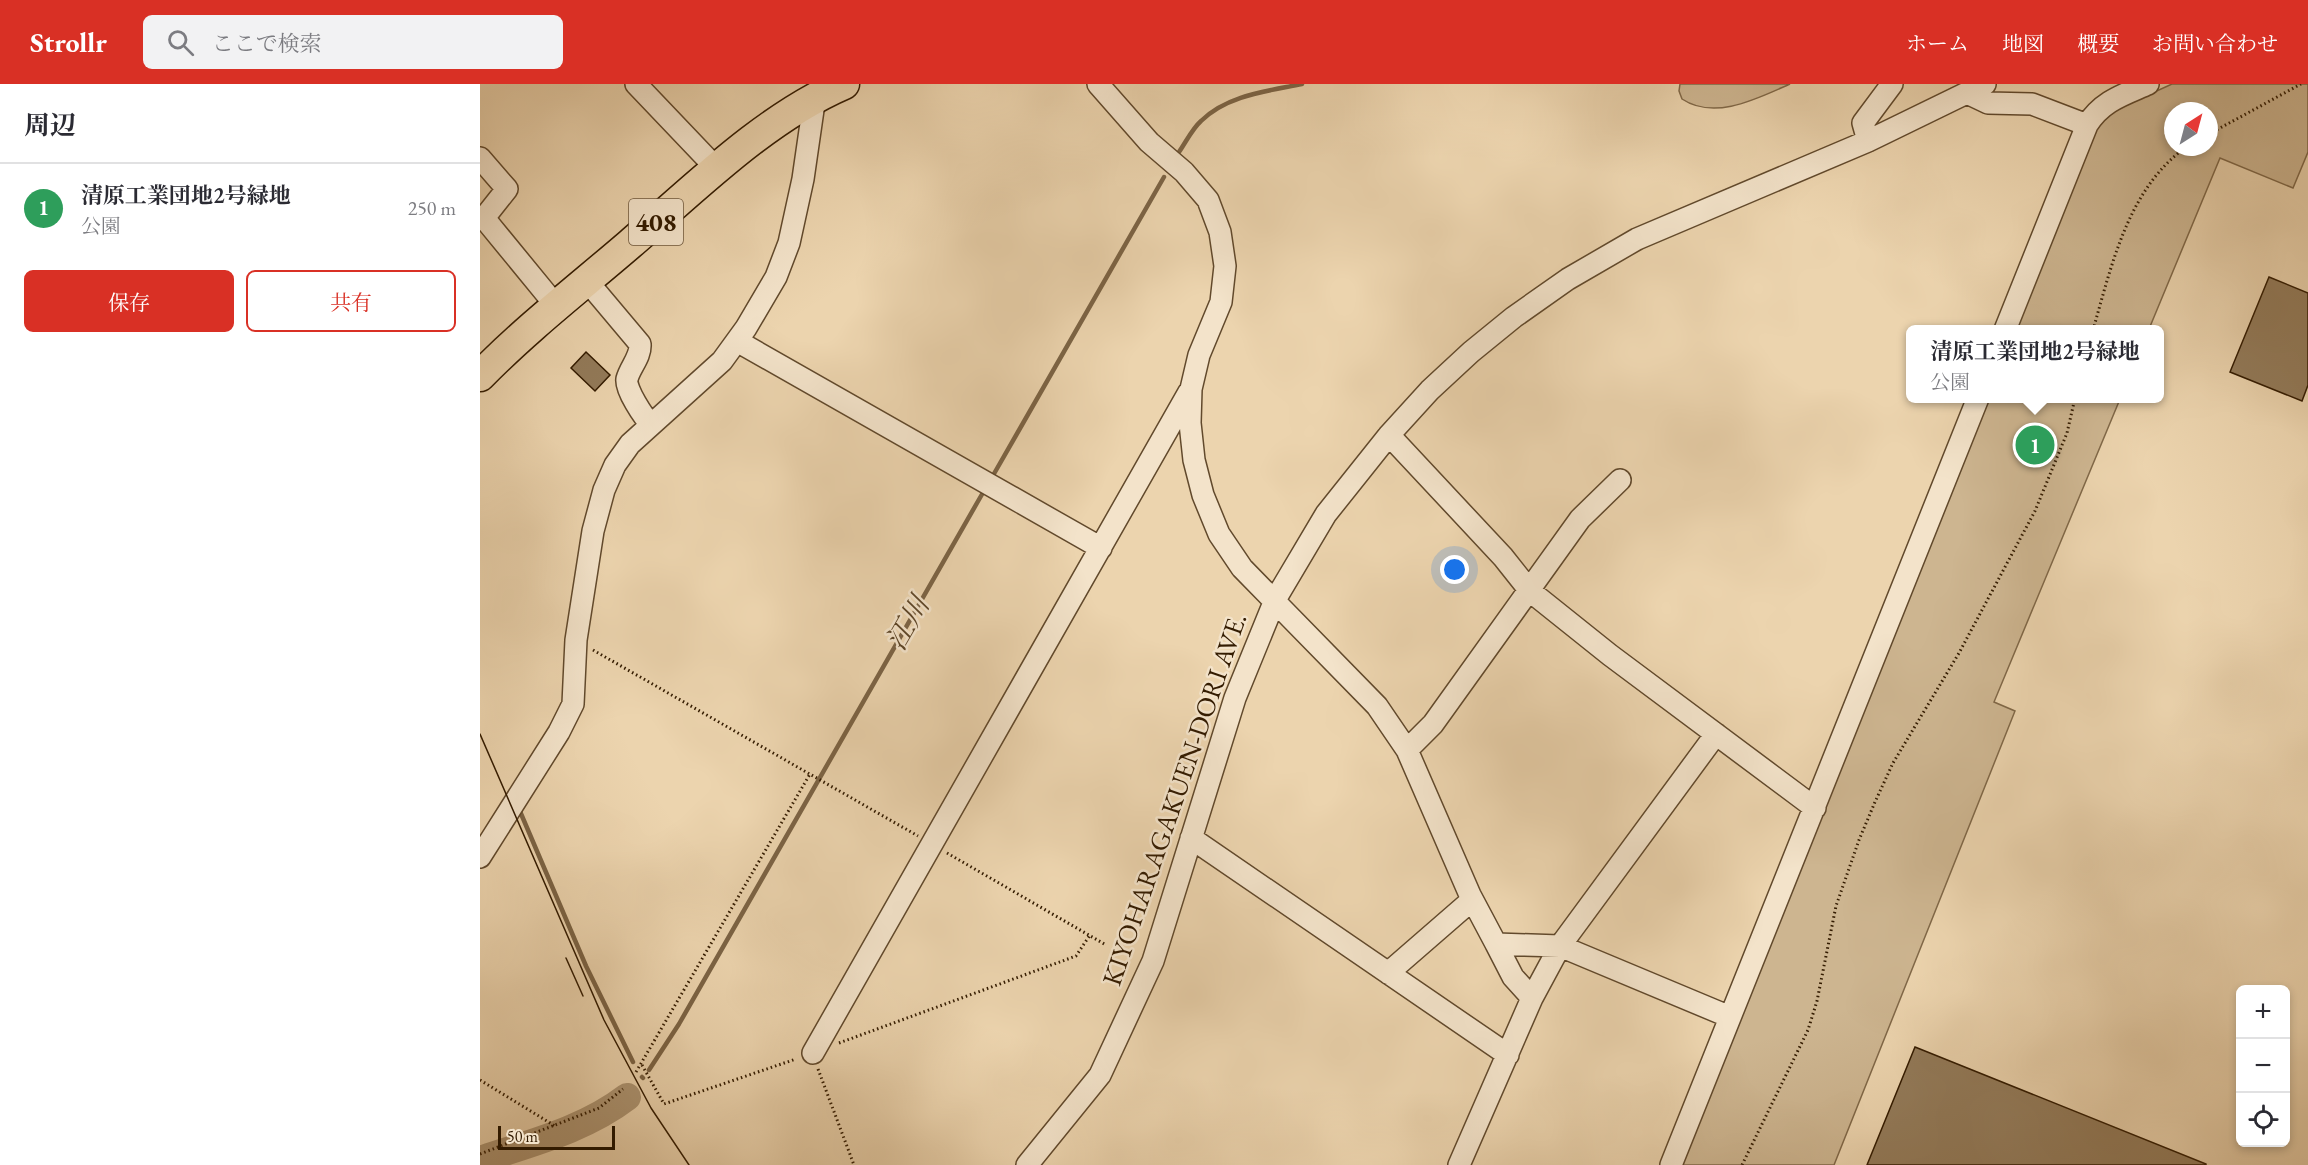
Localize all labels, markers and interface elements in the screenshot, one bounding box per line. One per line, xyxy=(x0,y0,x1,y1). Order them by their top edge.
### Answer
search box xyxy=(143,15,563,69)
text: Strollr xyxy=(30,24,107,60)
icon: search xyxy=(164,26,197,59)
text: ここで検索 xyxy=(212,29,322,58)
text: ホーム xyxy=(1906,30,1969,57)
text: 地図 xyxy=(2002,30,2044,57)
text: 概要 xyxy=(2077,30,2119,57)
text: お問い合わせ xyxy=(2152,30,2278,57)
north arrow xyxy=(2164,102,2218,156)
text: 周辺 xyxy=(24,108,76,142)
text: 清原工業団地2号緑地 xyxy=(81,181,291,210)
text: 1 xyxy=(38,195,49,221)
text: 250 m xyxy=(408,195,456,221)
road number: 408 xyxy=(629,199,683,245)
text: 公園 xyxy=(81,213,121,239)
button: 保存 xyxy=(24,270,234,332)
button: 共有 xyxy=(246,270,456,332)
popup xyxy=(1906,325,2164,403)
text: 清原工業団地2号緑地 xyxy=(1930,337,2140,366)
text: 公園 xyxy=(1930,369,1970,395)
pin: 1 xyxy=(2016,422,2054,468)
your location xyxy=(1440,555,1469,584)
water label: 江川 xyxy=(877,587,938,656)
street label: KIYOHARAGAKUEN-DORI AVE. xyxy=(1094,608,1254,990)
map controls xyxy=(2236,985,2290,1147)
button: + xyxy=(2236,985,2290,1039)
button: − xyxy=(2236,1039,2290,1093)
button: locate xyxy=(2236,1093,2290,1147)
scale bar xyxy=(498,1123,615,1150)
text: 50 m xyxy=(507,1126,538,1147)

